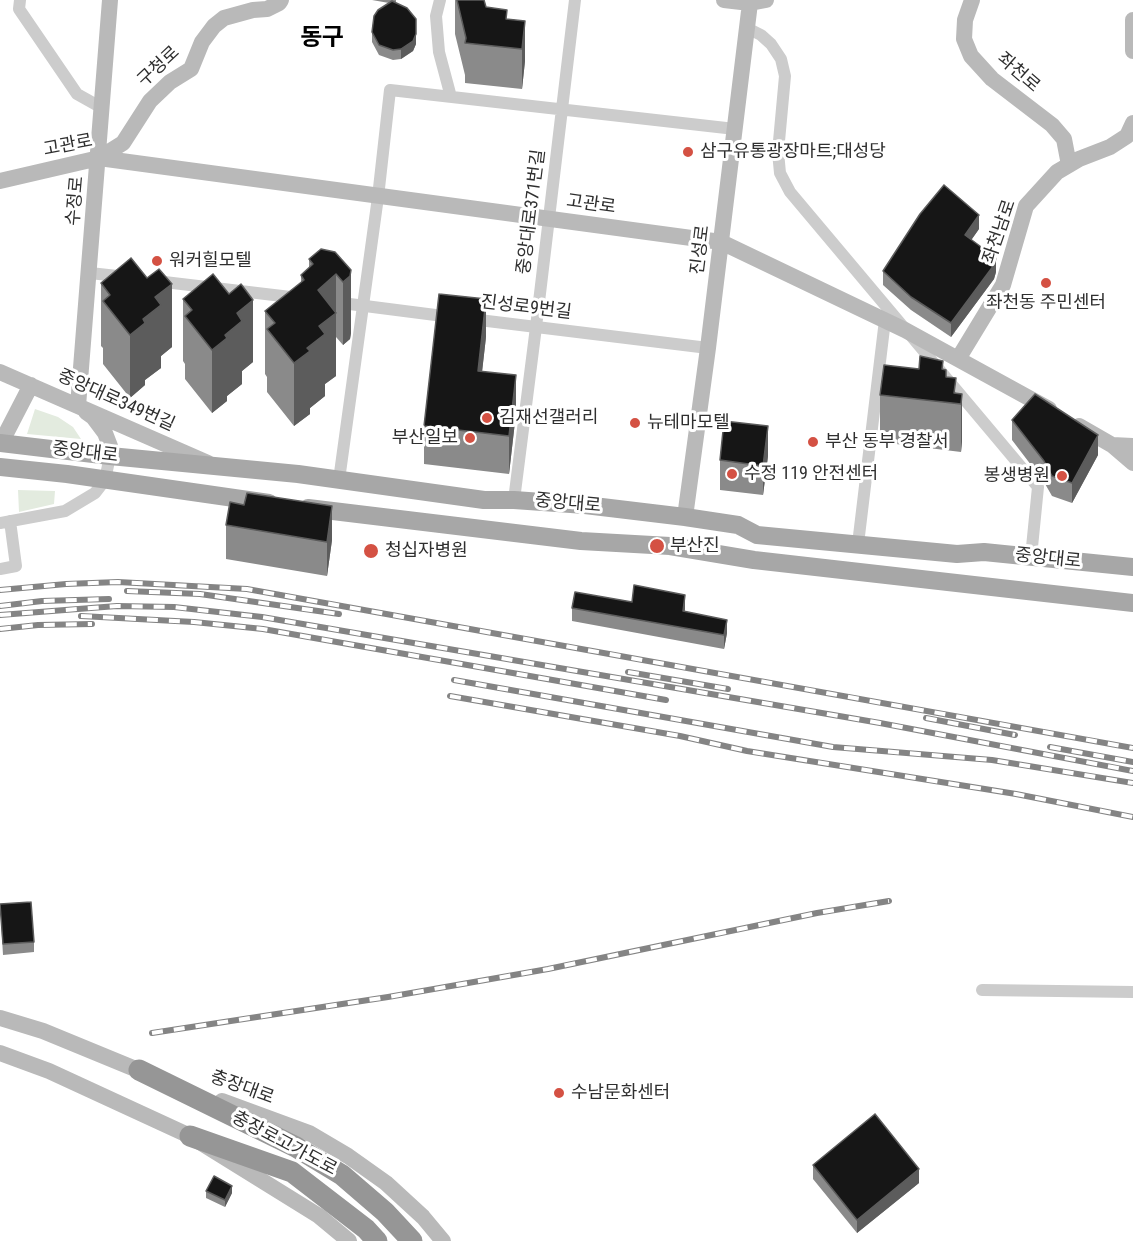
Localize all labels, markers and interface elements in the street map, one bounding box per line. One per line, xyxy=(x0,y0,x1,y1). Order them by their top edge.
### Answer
district label: 동구 xyxy=(300,25,344,53)
street label: 구청로 xyxy=(133,42,185,92)
street label: 좌천로 xyxy=(992,49,1044,97)
street label: 고관로 xyxy=(42,131,94,161)
place label: 삼구유통광장마트;대성당 xyxy=(700,141,886,163)
marker: 삼구유통광장마트;대성당 xyxy=(681,145,695,159)
street label: 중앙대로371번길 xyxy=(514,148,550,276)
street label: 수정로 xyxy=(63,175,89,227)
street label: 고관로 xyxy=(565,191,617,219)
street label: 좌천남로 xyxy=(979,197,1021,267)
street label: 진성로 xyxy=(687,224,715,276)
place label: 워커힐모텔 xyxy=(169,250,252,272)
marker: 워커힐모텔 xyxy=(150,254,164,268)
marker: 좌천동 주민센터 xyxy=(1039,276,1053,290)
street label: 진성로9번길 xyxy=(479,292,573,324)
place label: 좌천동 주민센터 xyxy=(986,292,1106,314)
street label: 중앙대로349번길 xyxy=(54,366,178,436)
place label: 김재선갤러리 xyxy=(499,407,598,429)
marker: 김재선갤러리 xyxy=(480,411,494,425)
place label: 뉴테마모텔 xyxy=(647,412,730,434)
marker: 뉴테마모텔 xyxy=(628,416,642,430)
place label: 부산일보 xyxy=(392,427,458,449)
marker: 부산일보 xyxy=(463,431,477,445)
place label: 부산 동부 경찰서 xyxy=(825,431,949,453)
marker: 부산 동부 경찰서 xyxy=(806,435,820,449)
street label: 중앙대로 xyxy=(51,438,119,468)
place label: 수정 119 안전센터 xyxy=(744,463,878,485)
place label: 봉생병원 xyxy=(984,465,1050,487)
marker: 수정 119 안전센터 xyxy=(725,467,739,481)
marker: 봉생병원 xyxy=(1055,469,1069,483)
street label: 중앙대로 xyxy=(534,490,602,518)
place label: 부산진 xyxy=(670,535,720,557)
marker: 부산진 xyxy=(648,537,666,555)
place label: 청십자병원 xyxy=(385,540,468,562)
marker: 청십자병원 xyxy=(362,542,380,560)
street label: 중앙대로 xyxy=(1014,545,1082,573)
street label: 충장대로 xyxy=(207,1067,277,1109)
place label: 수남문화센터 xyxy=(571,1082,670,1104)
marker: 수남문화센터 xyxy=(552,1086,566,1100)
street label: 충장로고가도로 xyxy=(228,1107,340,1181)

